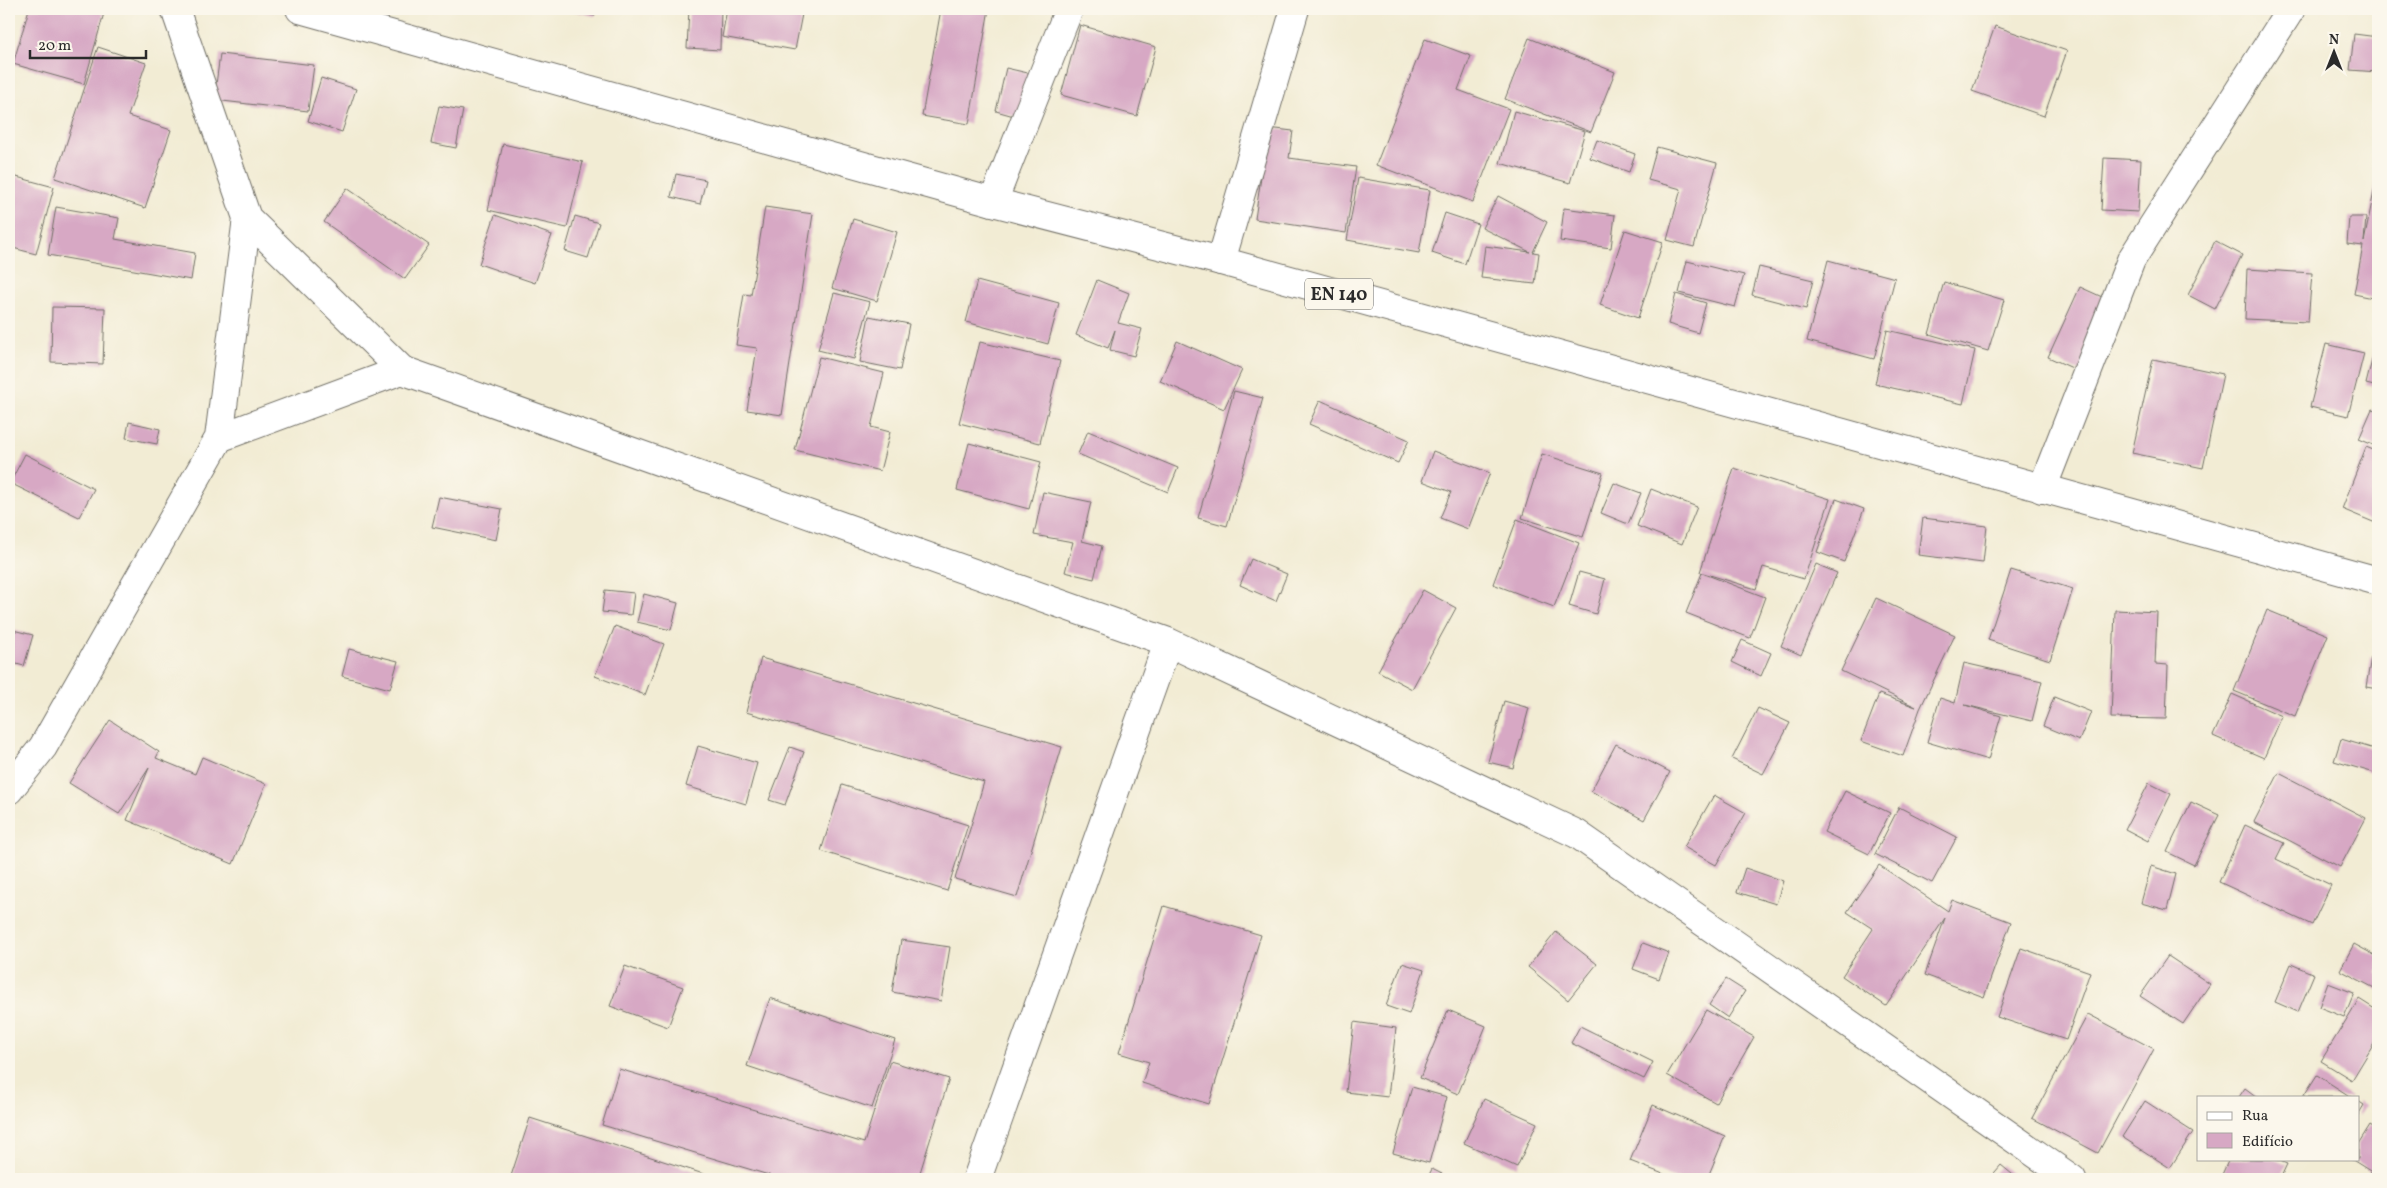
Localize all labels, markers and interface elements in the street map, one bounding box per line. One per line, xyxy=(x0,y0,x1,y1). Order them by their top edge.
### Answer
scale bar xyxy=(30,28,146,60)
north arrow xyxy=(2310,28,2360,78)
text: N xyxy=(2329,31,2339,50)
text: 20 m xyxy=(38,36,71,57)
road number: EN 140 xyxy=(1305,278,1373,310)
legend xyxy=(2197,1096,2360,1160)
text: Rua xyxy=(2242,1106,2268,1127)
text: Edifício xyxy=(2242,1132,2293,1153)

